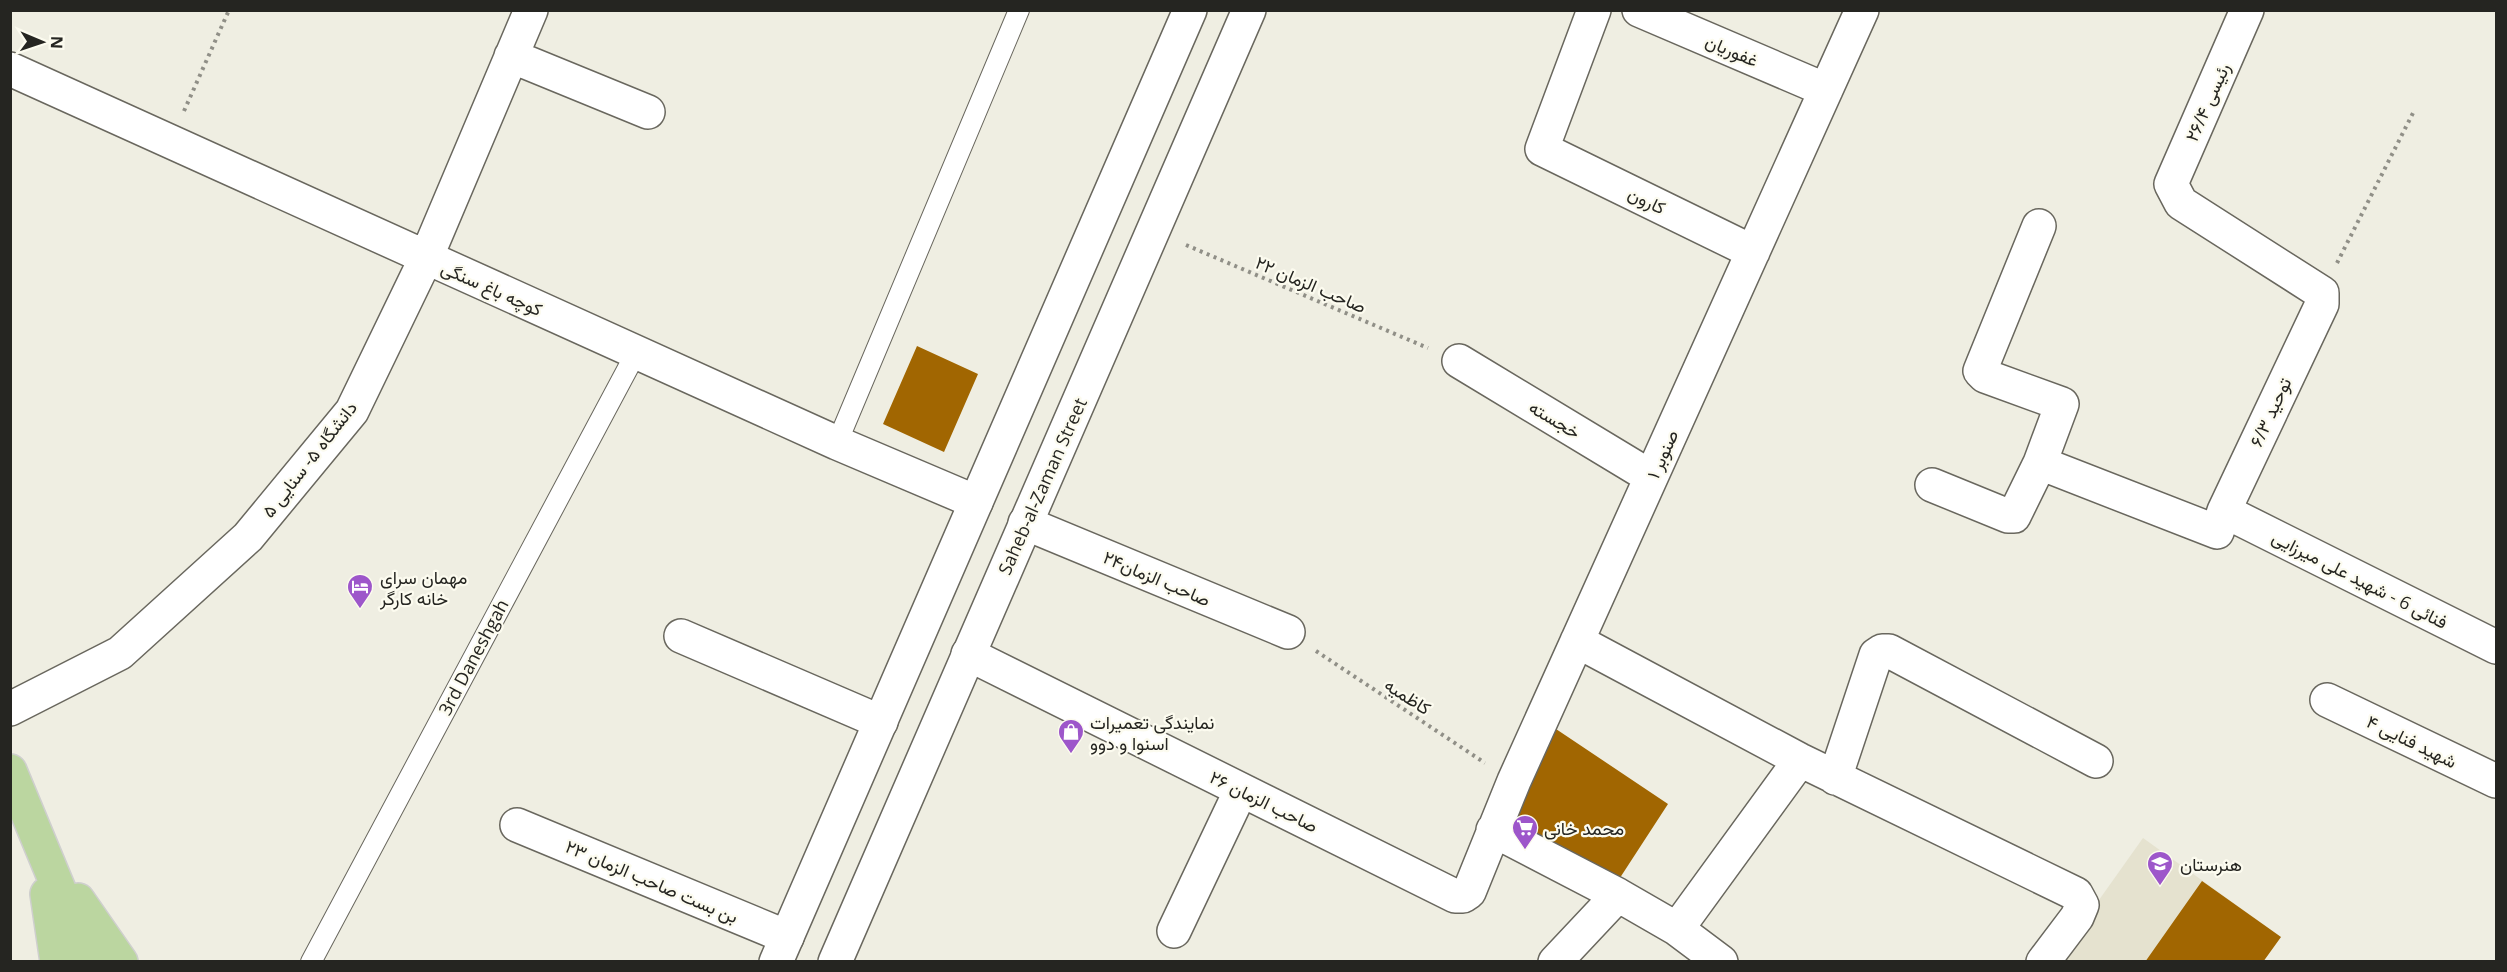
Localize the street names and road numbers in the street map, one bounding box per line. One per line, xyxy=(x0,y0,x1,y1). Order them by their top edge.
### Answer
street label: غفوریان xyxy=(1702,28,1762,72)
street label: رئیسی ۲۶/۴ xyxy=(2179,59,2235,145)
street label: کارون xyxy=(1624,181,1670,219)
street label: صاحب الزمان ۲۲ xyxy=(1252,250,1370,318)
street label: کوچه باغ سنگی xyxy=(437,255,546,322)
street label: توحید ۶/۳ xyxy=(2244,374,2296,450)
street label: Saheb-al-Zaman Street xyxy=(992,394,1092,578)
street label: خجسته xyxy=(1525,394,1585,444)
street label: دانشگاه ۵- سنایی ۵ xyxy=(256,396,362,522)
street label: صنوبر ۱ xyxy=(1641,426,1683,482)
street label: فنائی 6 - شهید علی میرزایی xyxy=(2268,524,2452,634)
street label: صاحب الزمان۲۴ xyxy=(1100,545,1214,611)
street label: 3rd Daneshgah xyxy=(432,595,514,719)
street label: کاظمیه xyxy=(1380,672,1436,720)
street label: شهید فنایی ۴ xyxy=(2363,709,2461,773)
street label: صاحب الزمان ۲۶ xyxy=(1206,764,1322,838)
street label: بن بست صاحب الزمان ۲۳ xyxy=(562,834,742,928)

